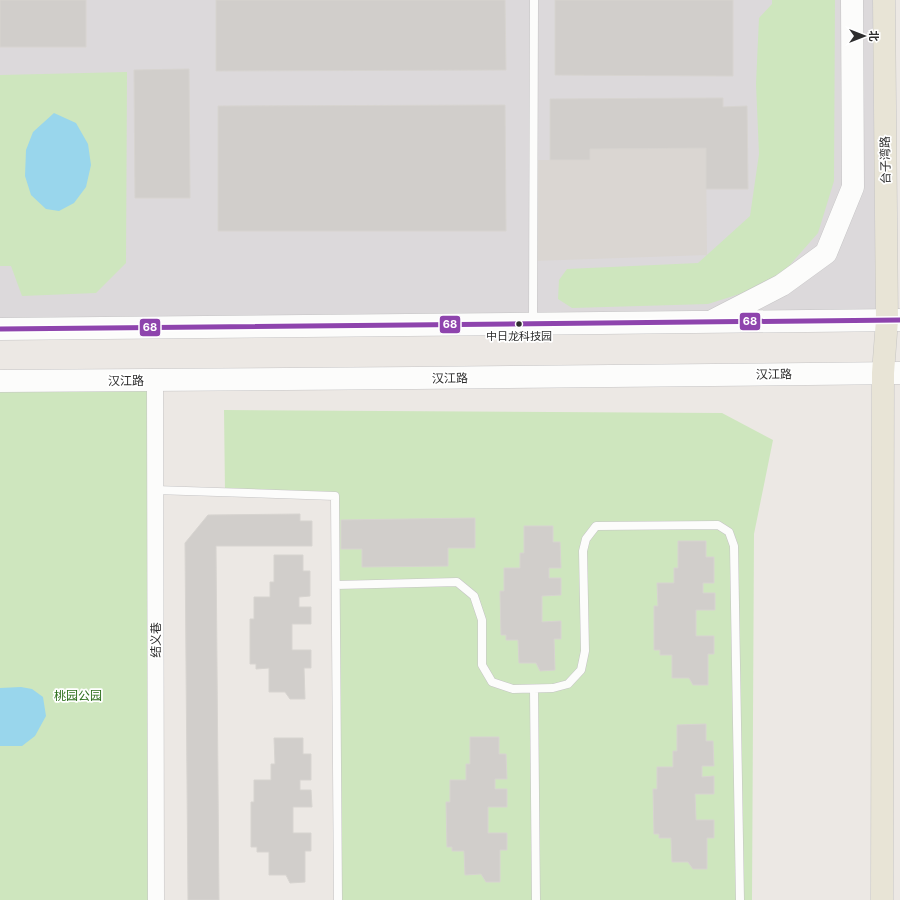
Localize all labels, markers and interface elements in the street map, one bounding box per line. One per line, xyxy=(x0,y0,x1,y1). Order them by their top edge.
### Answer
north arrow xyxy=(844,16,884,56)
text: 北 xyxy=(867,31,881,42)
street label: 台子湾路 xyxy=(877,136,893,184)
line badge: 68 xyxy=(739,312,761,331)
text: 68 xyxy=(743,314,757,328)
line badge: 68 xyxy=(439,315,461,334)
text: 68 xyxy=(443,317,457,331)
line badge: 68 xyxy=(139,318,161,337)
marker: 中日龙科技园 xyxy=(514,319,524,329)
text: 68 xyxy=(143,320,157,334)
place label: 中日龙科技园 xyxy=(486,329,552,343)
street label: 汉江路 xyxy=(756,366,792,382)
street label: 汉江路 xyxy=(432,370,468,386)
street label: 汉江路 xyxy=(108,373,144,388)
street label: 结义巷 xyxy=(148,622,163,658)
park label: 桃园公园 xyxy=(54,688,102,703)

